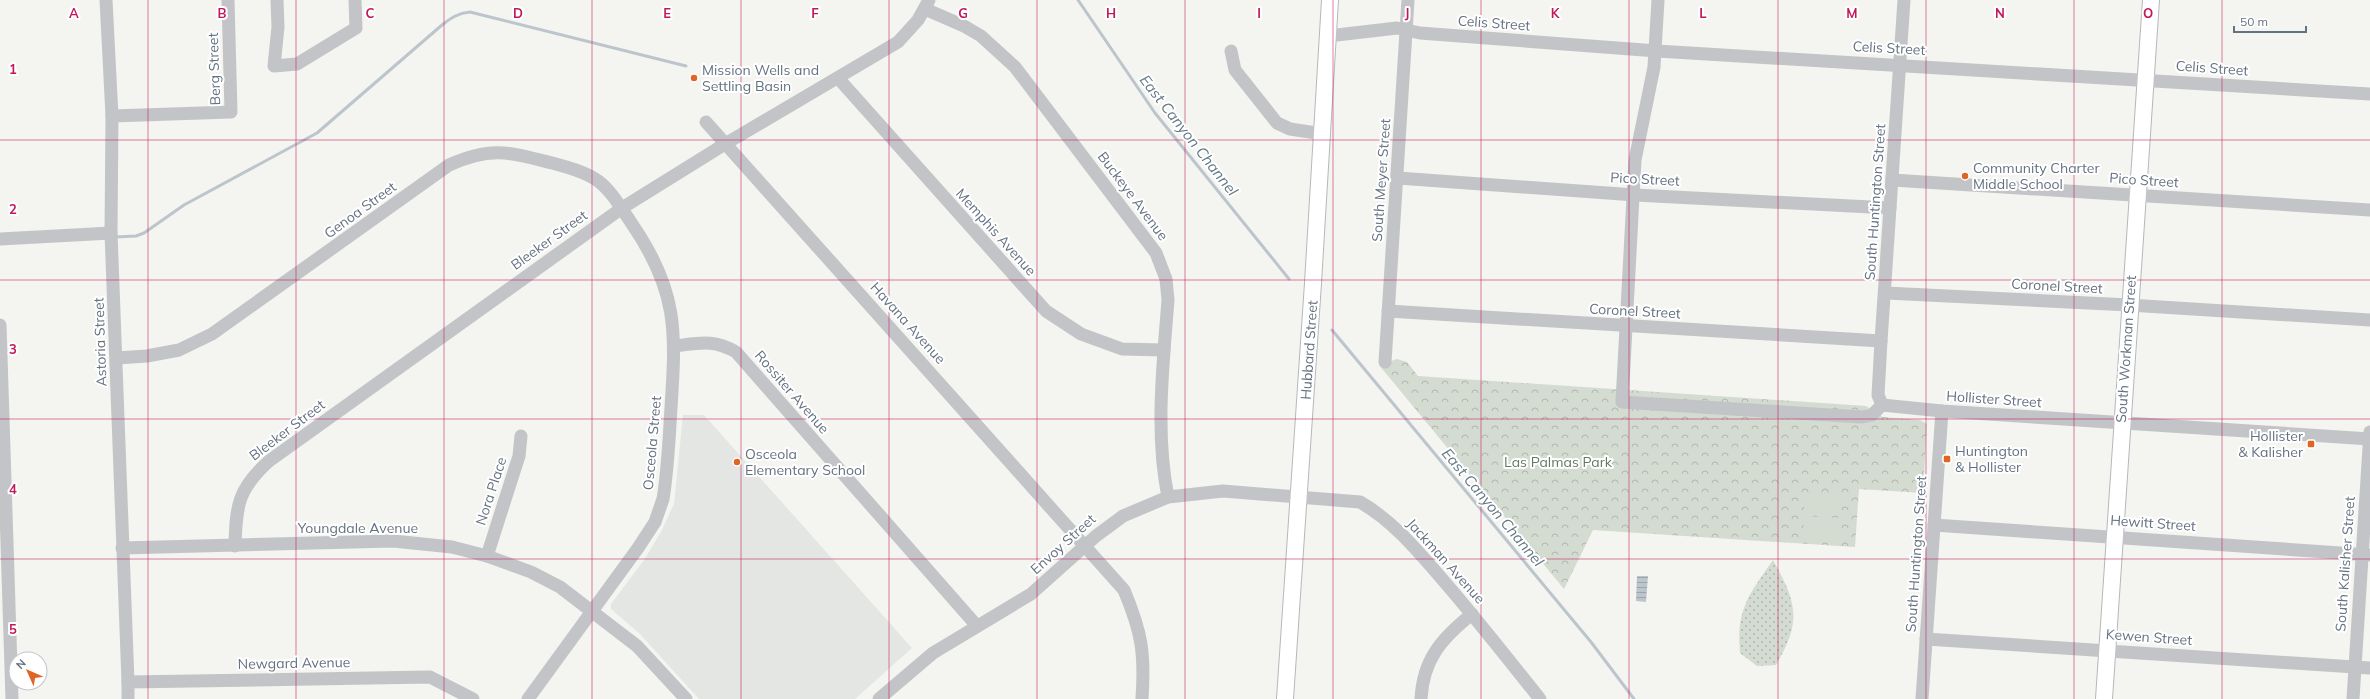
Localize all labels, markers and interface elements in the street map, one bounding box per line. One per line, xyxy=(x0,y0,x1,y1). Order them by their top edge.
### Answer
text: A xyxy=(69,5,79,21)
text: B xyxy=(218,5,227,21)
text: C xyxy=(366,5,375,21)
text: D xyxy=(513,5,523,21)
text: E xyxy=(663,5,671,21)
text: F xyxy=(811,5,819,21)
text: G xyxy=(958,5,968,21)
text: H xyxy=(1106,5,1116,21)
text: I xyxy=(1257,5,1261,21)
text: J xyxy=(1405,5,1409,21)
text: K xyxy=(1551,5,1561,21)
text: L xyxy=(1699,5,1707,21)
text: M xyxy=(1846,5,1858,21)
text: N xyxy=(1995,5,2005,21)
text: O xyxy=(2143,5,2153,21)
scale bar xyxy=(2234,8,2306,34)
street label: Celis Street xyxy=(1457,11,1531,35)
text: 50 m xyxy=(2240,14,2268,29)
street label: Berg Street xyxy=(204,32,224,106)
street label: Celis Street xyxy=(1852,37,1926,59)
street label: Celis Street xyxy=(2175,56,2249,80)
text: 1 xyxy=(9,61,17,77)
place label: Mission Wells and Settling Basin xyxy=(702,61,819,95)
water label: East Canyon Channel xyxy=(1136,71,1242,200)
marker: Mission Wells and Settling Basin xyxy=(689,73,699,83)
street label: South Meyer Street xyxy=(1368,118,1394,242)
street label: South Huntington Street xyxy=(1861,123,1889,281)
street label: Buckeye Avenue xyxy=(1094,148,1172,244)
place label: Community Charter Middle School xyxy=(1973,159,2100,193)
street label: Pico Street xyxy=(1610,168,1680,190)
street label: Pico Street xyxy=(2109,169,2179,191)
marker: Community Charter Middle School xyxy=(1960,171,1970,181)
street label: Genoa Street xyxy=(320,178,400,242)
street label: Memphis Avenue xyxy=(952,185,1040,279)
text: 2 xyxy=(9,201,17,217)
street label: Bleeker Street xyxy=(507,206,591,274)
street label: Coronel Street xyxy=(2011,275,2103,297)
street label: South Workman Street xyxy=(2112,275,2140,423)
street label: Havana Avenue xyxy=(867,278,949,368)
street label: Astoria Street xyxy=(89,297,111,387)
street label: Hubbard Street xyxy=(1297,300,1321,400)
street label: Coronel Street xyxy=(1589,300,1681,322)
text: 3 xyxy=(9,341,17,357)
street label: Rossiter Avenue xyxy=(751,347,833,437)
street label: Hollister Street xyxy=(1946,387,2042,411)
street label: Osceola Street xyxy=(639,395,665,491)
street label: Bleeker Street xyxy=(246,396,329,464)
place label: Hollister & Kalisher xyxy=(2238,427,2304,461)
marker: Hollister & Kalisher xyxy=(2306,439,2316,449)
place label: Huntington & Hollister xyxy=(1955,442,2028,476)
water label: East Canyon Channel xyxy=(1438,444,1548,570)
place label: Osceola Elementary School xyxy=(745,445,865,479)
park label: Las Palmas Park xyxy=(1504,453,1613,471)
marker: Huntington & Hollister xyxy=(1942,454,1952,464)
street label: Nora Place xyxy=(472,455,510,527)
marker: Osceola Elementary School xyxy=(732,457,742,467)
street label: South Huntington Street xyxy=(1902,475,1930,633)
text: 4 xyxy=(9,481,17,497)
street label: South Kalisher Street xyxy=(2331,496,2359,632)
street label: Envoy Street xyxy=(1027,510,1099,578)
street label: Hewitt Street xyxy=(2110,511,2196,535)
street label: Jackman Avenue xyxy=(1403,515,1489,607)
street label: Youngdale Avenue xyxy=(297,519,418,537)
text: 5 xyxy=(9,621,17,637)
street label: Kewen Street xyxy=(2105,625,2193,649)
north arrow xyxy=(8,651,48,691)
street label: Newgard Avenue xyxy=(237,653,351,673)
text: N xyxy=(13,656,29,672)

